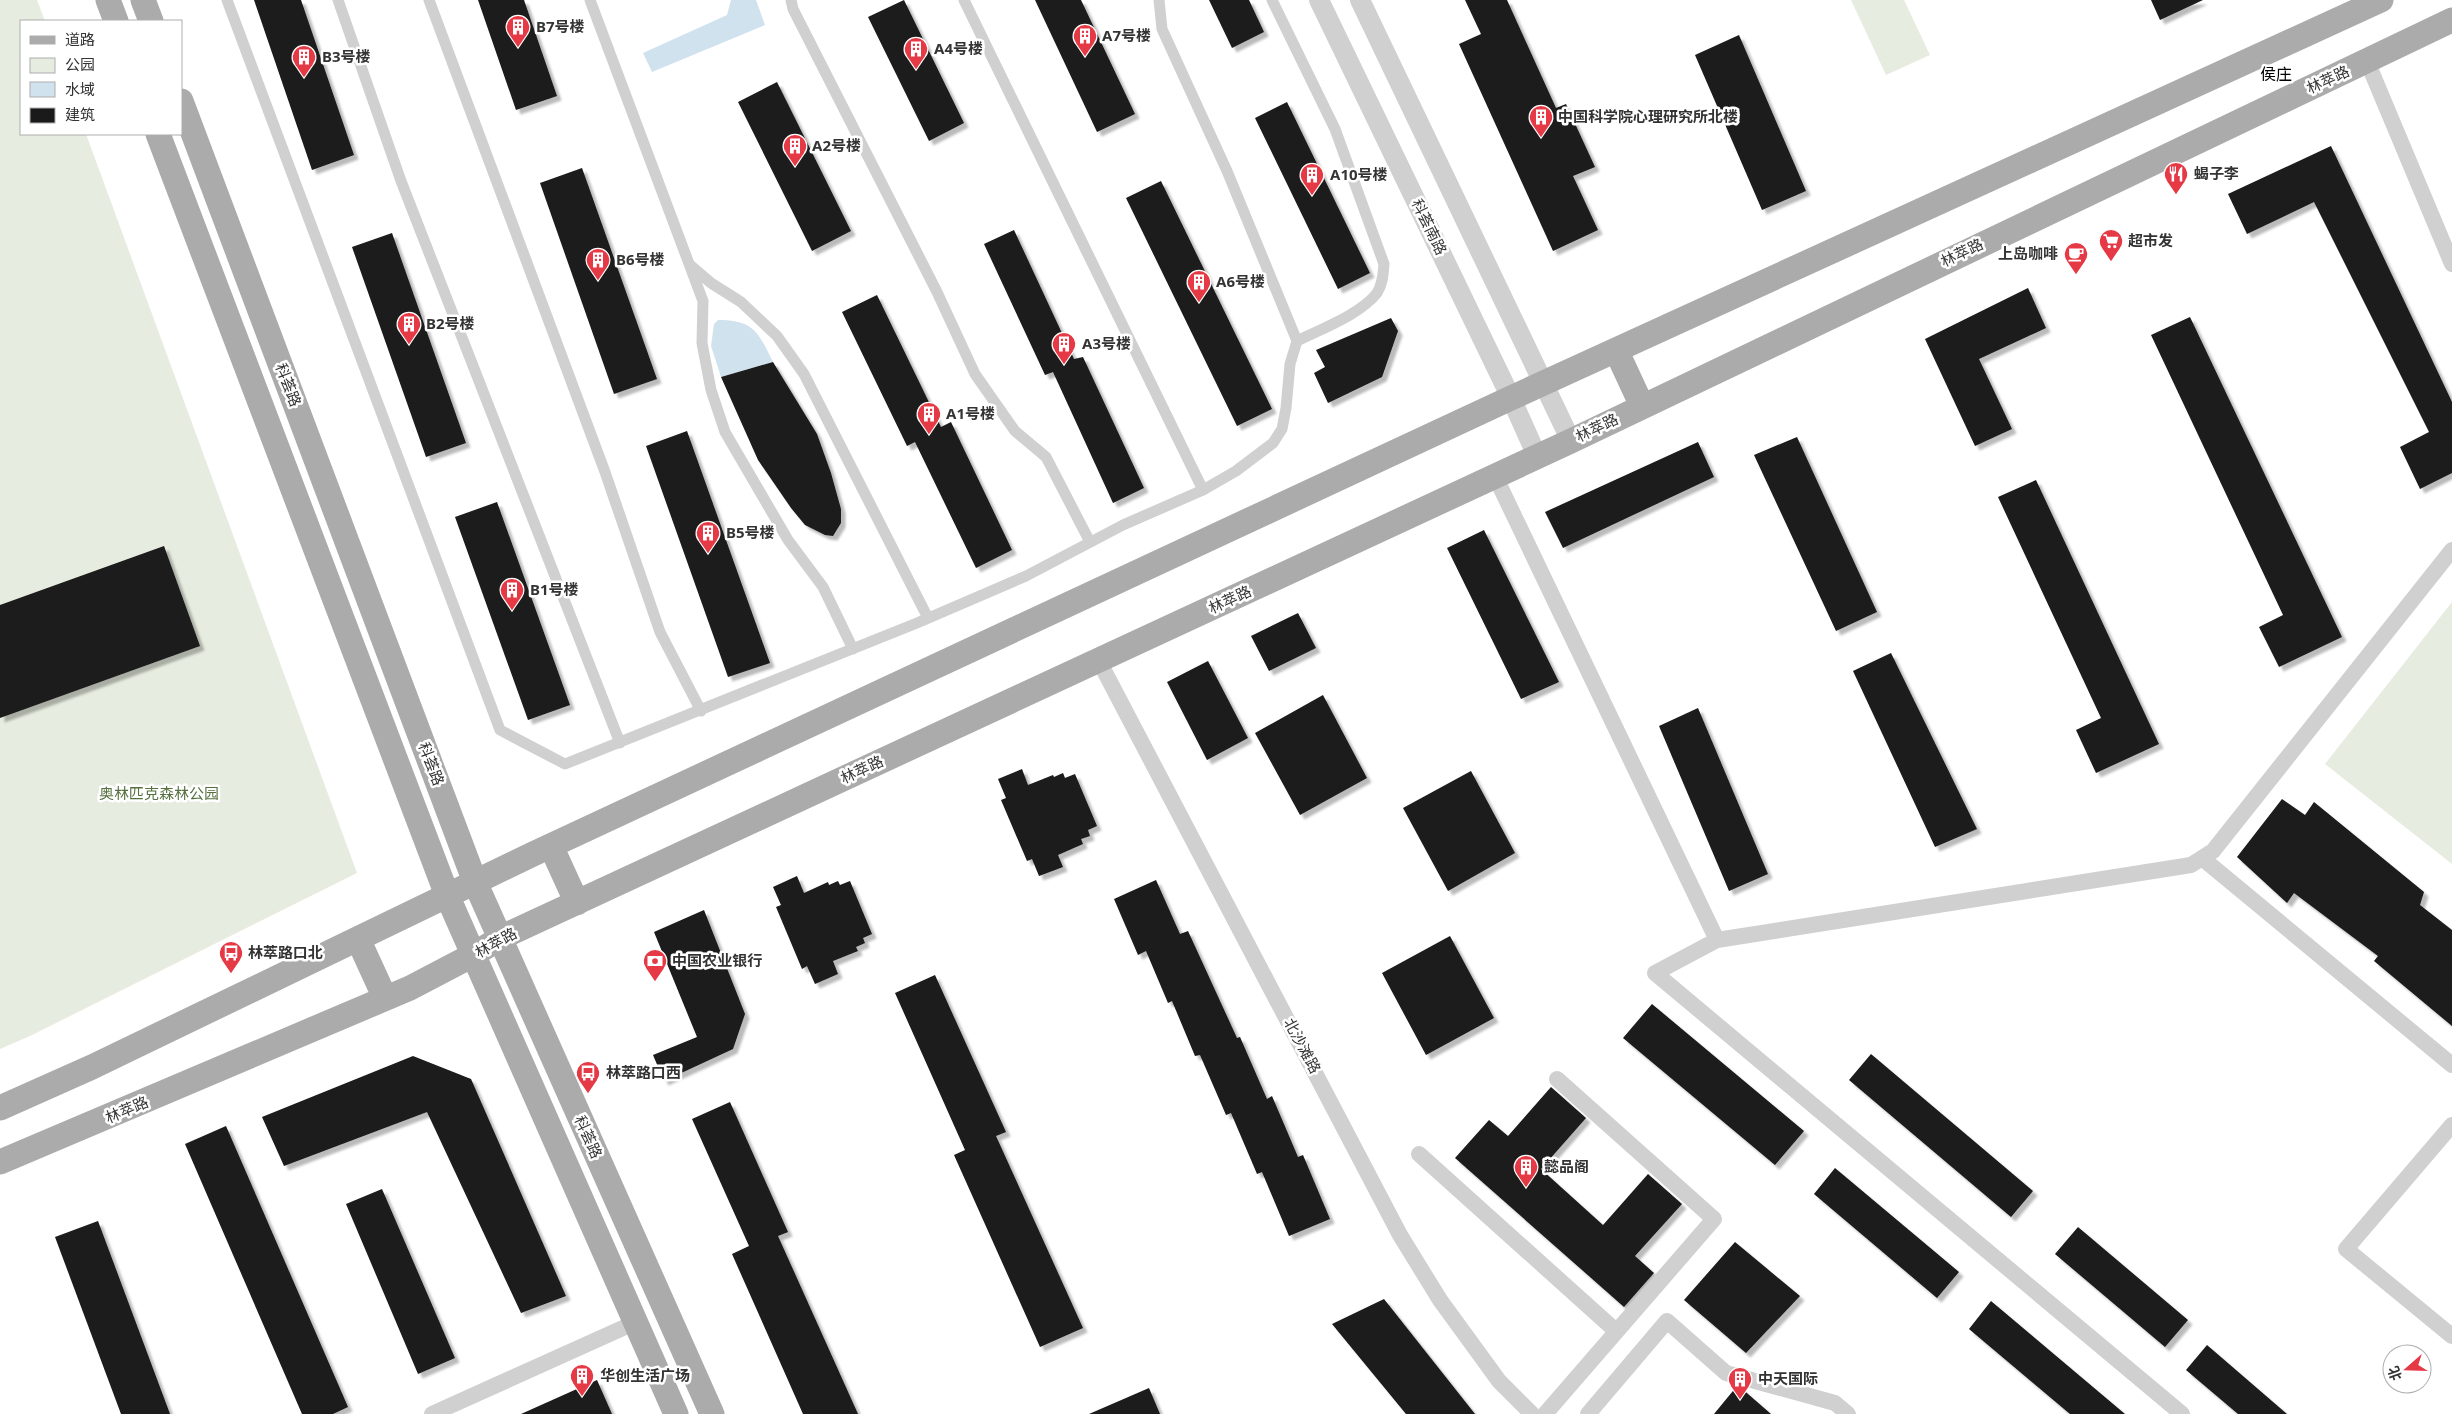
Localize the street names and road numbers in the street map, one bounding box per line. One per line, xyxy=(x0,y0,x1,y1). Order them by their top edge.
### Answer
street label: 林萃路 xyxy=(2303,61,2352,98)
street label: 科荟南路 xyxy=(1408,195,1452,258)
street label: 林萃路 xyxy=(1937,233,1986,271)
street label: 科荟路 xyxy=(272,360,306,409)
street label: 林萃路 xyxy=(1572,408,1621,446)
street label: 林萃路 xyxy=(1205,581,1254,618)
street label: 科荟路 xyxy=(415,739,449,788)
street label: 林萃路 xyxy=(837,751,886,788)
street label: 林萃路 xyxy=(471,922,520,962)
street label: 北沙滩路 xyxy=(1280,1014,1326,1077)
street label: 林萃路 xyxy=(102,1091,151,1127)
street label: 科荟路 xyxy=(571,1112,607,1161)

